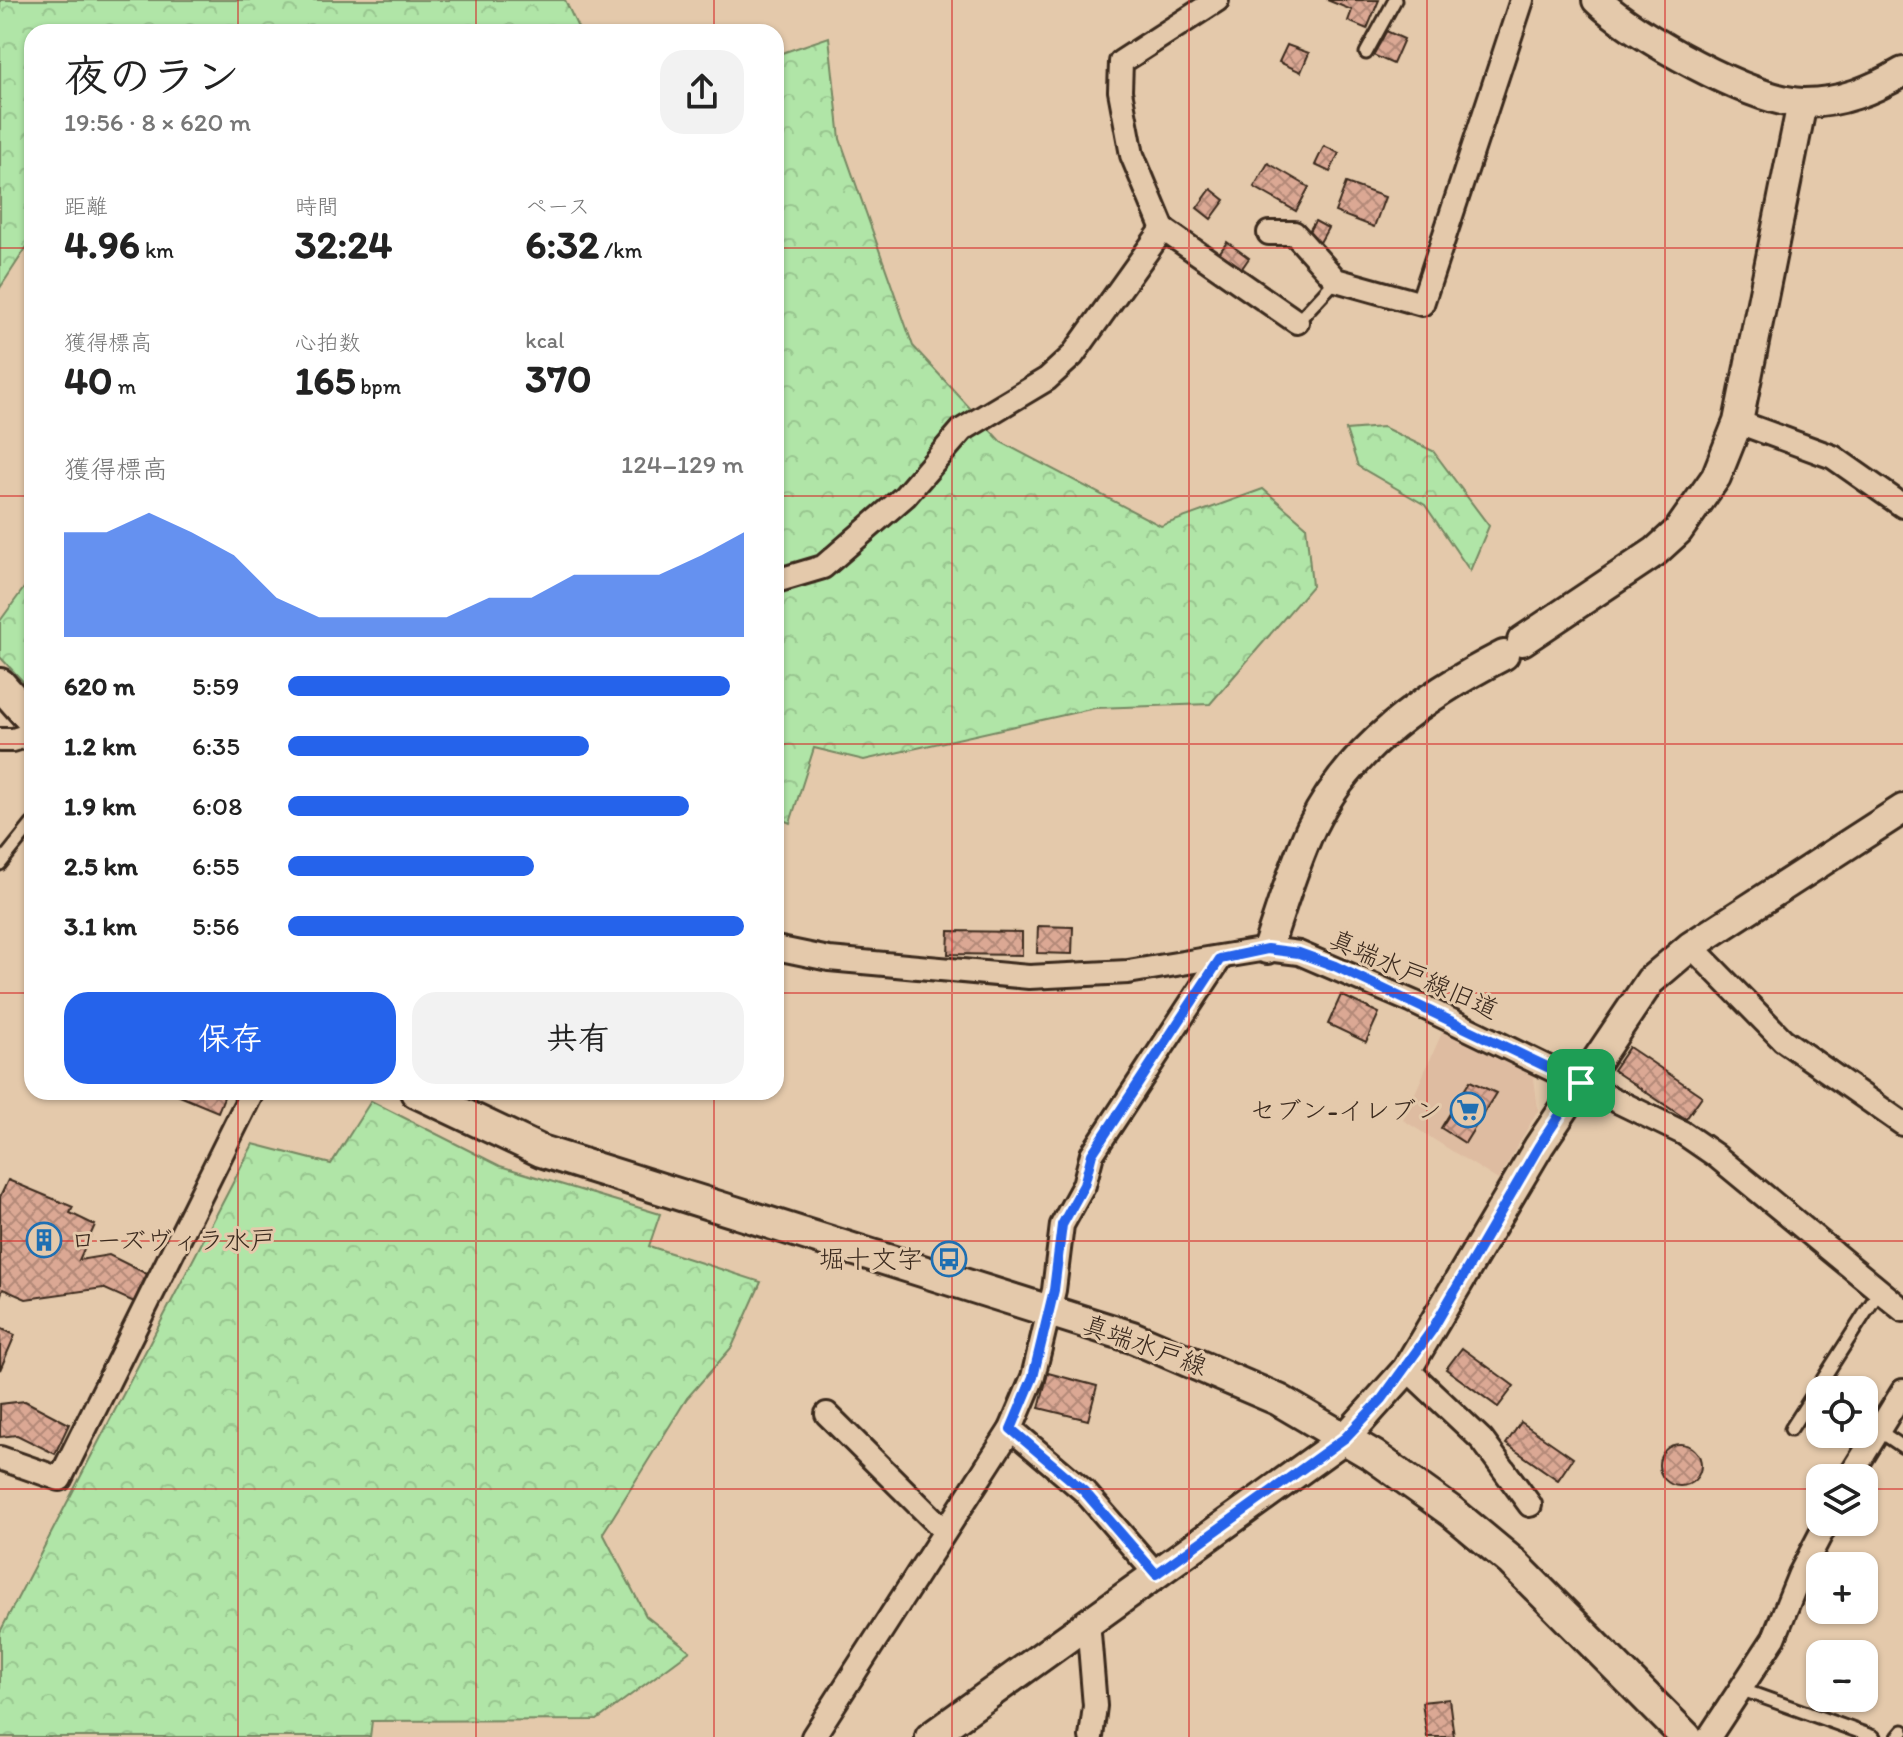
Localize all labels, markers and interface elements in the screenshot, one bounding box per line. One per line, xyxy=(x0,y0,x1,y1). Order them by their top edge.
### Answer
text: 夜のラン xyxy=(64,49,240,102)
button: share xyxy=(660,50,744,134)
text: 19:56 · 8 × 620 m xyxy=(64,106,251,138)
text: 距離 xyxy=(64,193,108,220)
text: 時間 xyxy=(295,193,339,220)
text: ペース xyxy=(525,193,590,220)
text: 4.96 xyxy=(64,220,140,268)
text: 32:24 xyxy=(295,220,392,268)
text: 6:32 xyxy=(525,220,599,268)
text: km xyxy=(140,237,174,264)
text: /km xyxy=(599,237,642,264)
text: kcal xyxy=(525,327,564,354)
text: 獲得標高 xyxy=(64,329,152,356)
text: 心拍数 xyxy=(295,329,361,356)
text: 370 xyxy=(525,354,592,402)
text: 40 xyxy=(64,356,113,404)
text: 165 xyxy=(295,356,355,404)
text: m xyxy=(113,373,136,400)
text: bpm xyxy=(355,373,401,400)
text: 124–129 m xyxy=(621,448,744,480)
text: 獲得標高 xyxy=(64,453,168,485)
text: 620 m xyxy=(64,670,135,702)
text: 5:59 xyxy=(192,670,239,702)
text: 1.2 km xyxy=(64,730,136,762)
text: 6:35 xyxy=(192,730,240,762)
text: 1.9 km xyxy=(64,790,136,822)
text: 6:08 xyxy=(192,790,242,822)
text: 2.5 km xyxy=(64,850,138,882)
text: 6:55 xyxy=(192,850,239,882)
text: 3.1 km xyxy=(64,910,137,942)
text: 5:56 xyxy=(192,910,239,942)
street label: 真端水戸線旧道 xyxy=(1324,922,1504,1026)
button: 保存 xyxy=(64,992,396,1084)
button: 共有 xyxy=(412,992,744,1084)
pin xyxy=(1547,1049,1615,1117)
icon: arrive xyxy=(1559,1061,1603,1105)
supermarket icon: セブン-イレブン xyxy=(1449,1091,1487,1129)
place label: セブン-イレブン xyxy=(1250,1094,1442,1126)
building icon: ローズヴィラ水戸 xyxy=(25,1221,63,1259)
place label: ローズヴィラ水戸 xyxy=(70,1224,276,1256)
bus stop icon: 堀十文字 xyxy=(930,1240,968,1278)
place label: 堀十文字 xyxy=(819,1243,923,1275)
street label: 真端水戸線 xyxy=(1078,1308,1212,1382)
map controls xyxy=(1806,1376,1878,1712)
button: locate xyxy=(1806,1376,1878,1448)
button: layers xyxy=(1806,1464,1878,1536)
button: + xyxy=(1806,1552,1878,1624)
button: − xyxy=(1806,1640,1878,1712)

